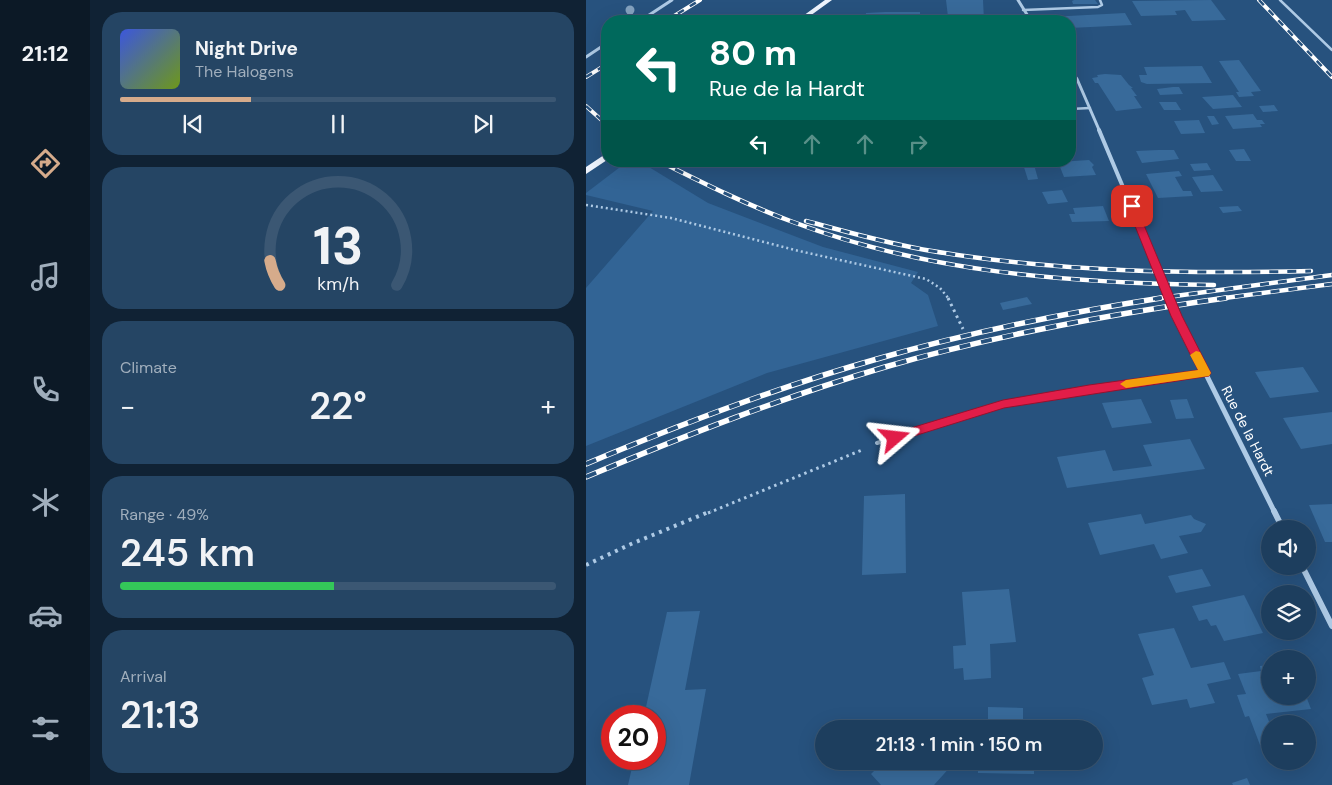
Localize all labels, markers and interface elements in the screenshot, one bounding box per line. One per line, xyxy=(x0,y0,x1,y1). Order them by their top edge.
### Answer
text: 80 m xyxy=(709,30,797,76)
icon: left xyxy=(626,35,691,100)
text: Night Drive xyxy=(195,36,298,61)
text: 21:12 xyxy=(22,39,69,68)
text: The Halogens xyxy=(195,61,294,82)
text: Rue de la Hardt xyxy=(709,74,865,103)
icon: previous xyxy=(179,110,207,138)
icon: pause xyxy=(324,110,352,138)
icon: next xyxy=(469,110,497,138)
icon: left xyxy=(745,130,773,158)
icon: ahead xyxy=(798,130,826,158)
icon: ahead xyxy=(851,130,879,158)
icon: right xyxy=(904,130,932,158)
icon: directions xyxy=(28,146,63,181)
pin xyxy=(1111,185,1153,227)
icon: arrive xyxy=(1118,192,1146,220)
text: 13 xyxy=(313,212,363,280)
icon: music xyxy=(28,259,63,294)
text: km/h xyxy=(317,272,359,296)
text: Climate xyxy=(120,357,177,378)
icon: phone xyxy=(28,372,63,407)
text: 22° xyxy=(309,381,367,431)
street label: Rue de la Hardt xyxy=(1217,383,1279,479)
text: − xyxy=(120,388,135,425)
text: + xyxy=(541,388,556,425)
position arrow xyxy=(868,411,920,463)
icon: climate xyxy=(28,485,63,520)
text: Range · 49% xyxy=(120,504,209,525)
map controls xyxy=(1261,520,1316,770)
button: sound xyxy=(1261,520,1316,575)
text: 245 km xyxy=(120,528,255,578)
button: layers xyxy=(1261,585,1316,640)
icon: car xyxy=(28,598,63,633)
button: + xyxy=(1261,650,1316,705)
text: Arrival xyxy=(120,666,167,687)
text: 21:13 xyxy=(120,690,200,740)
speed limit sign: 20 xyxy=(601,705,666,770)
icon: filters xyxy=(28,711,63,746)
button: − xyxy=(1261,715,1316,770)
text: 21:13 · 1 min · 150 m xyxy=(876,732,1042,757)

